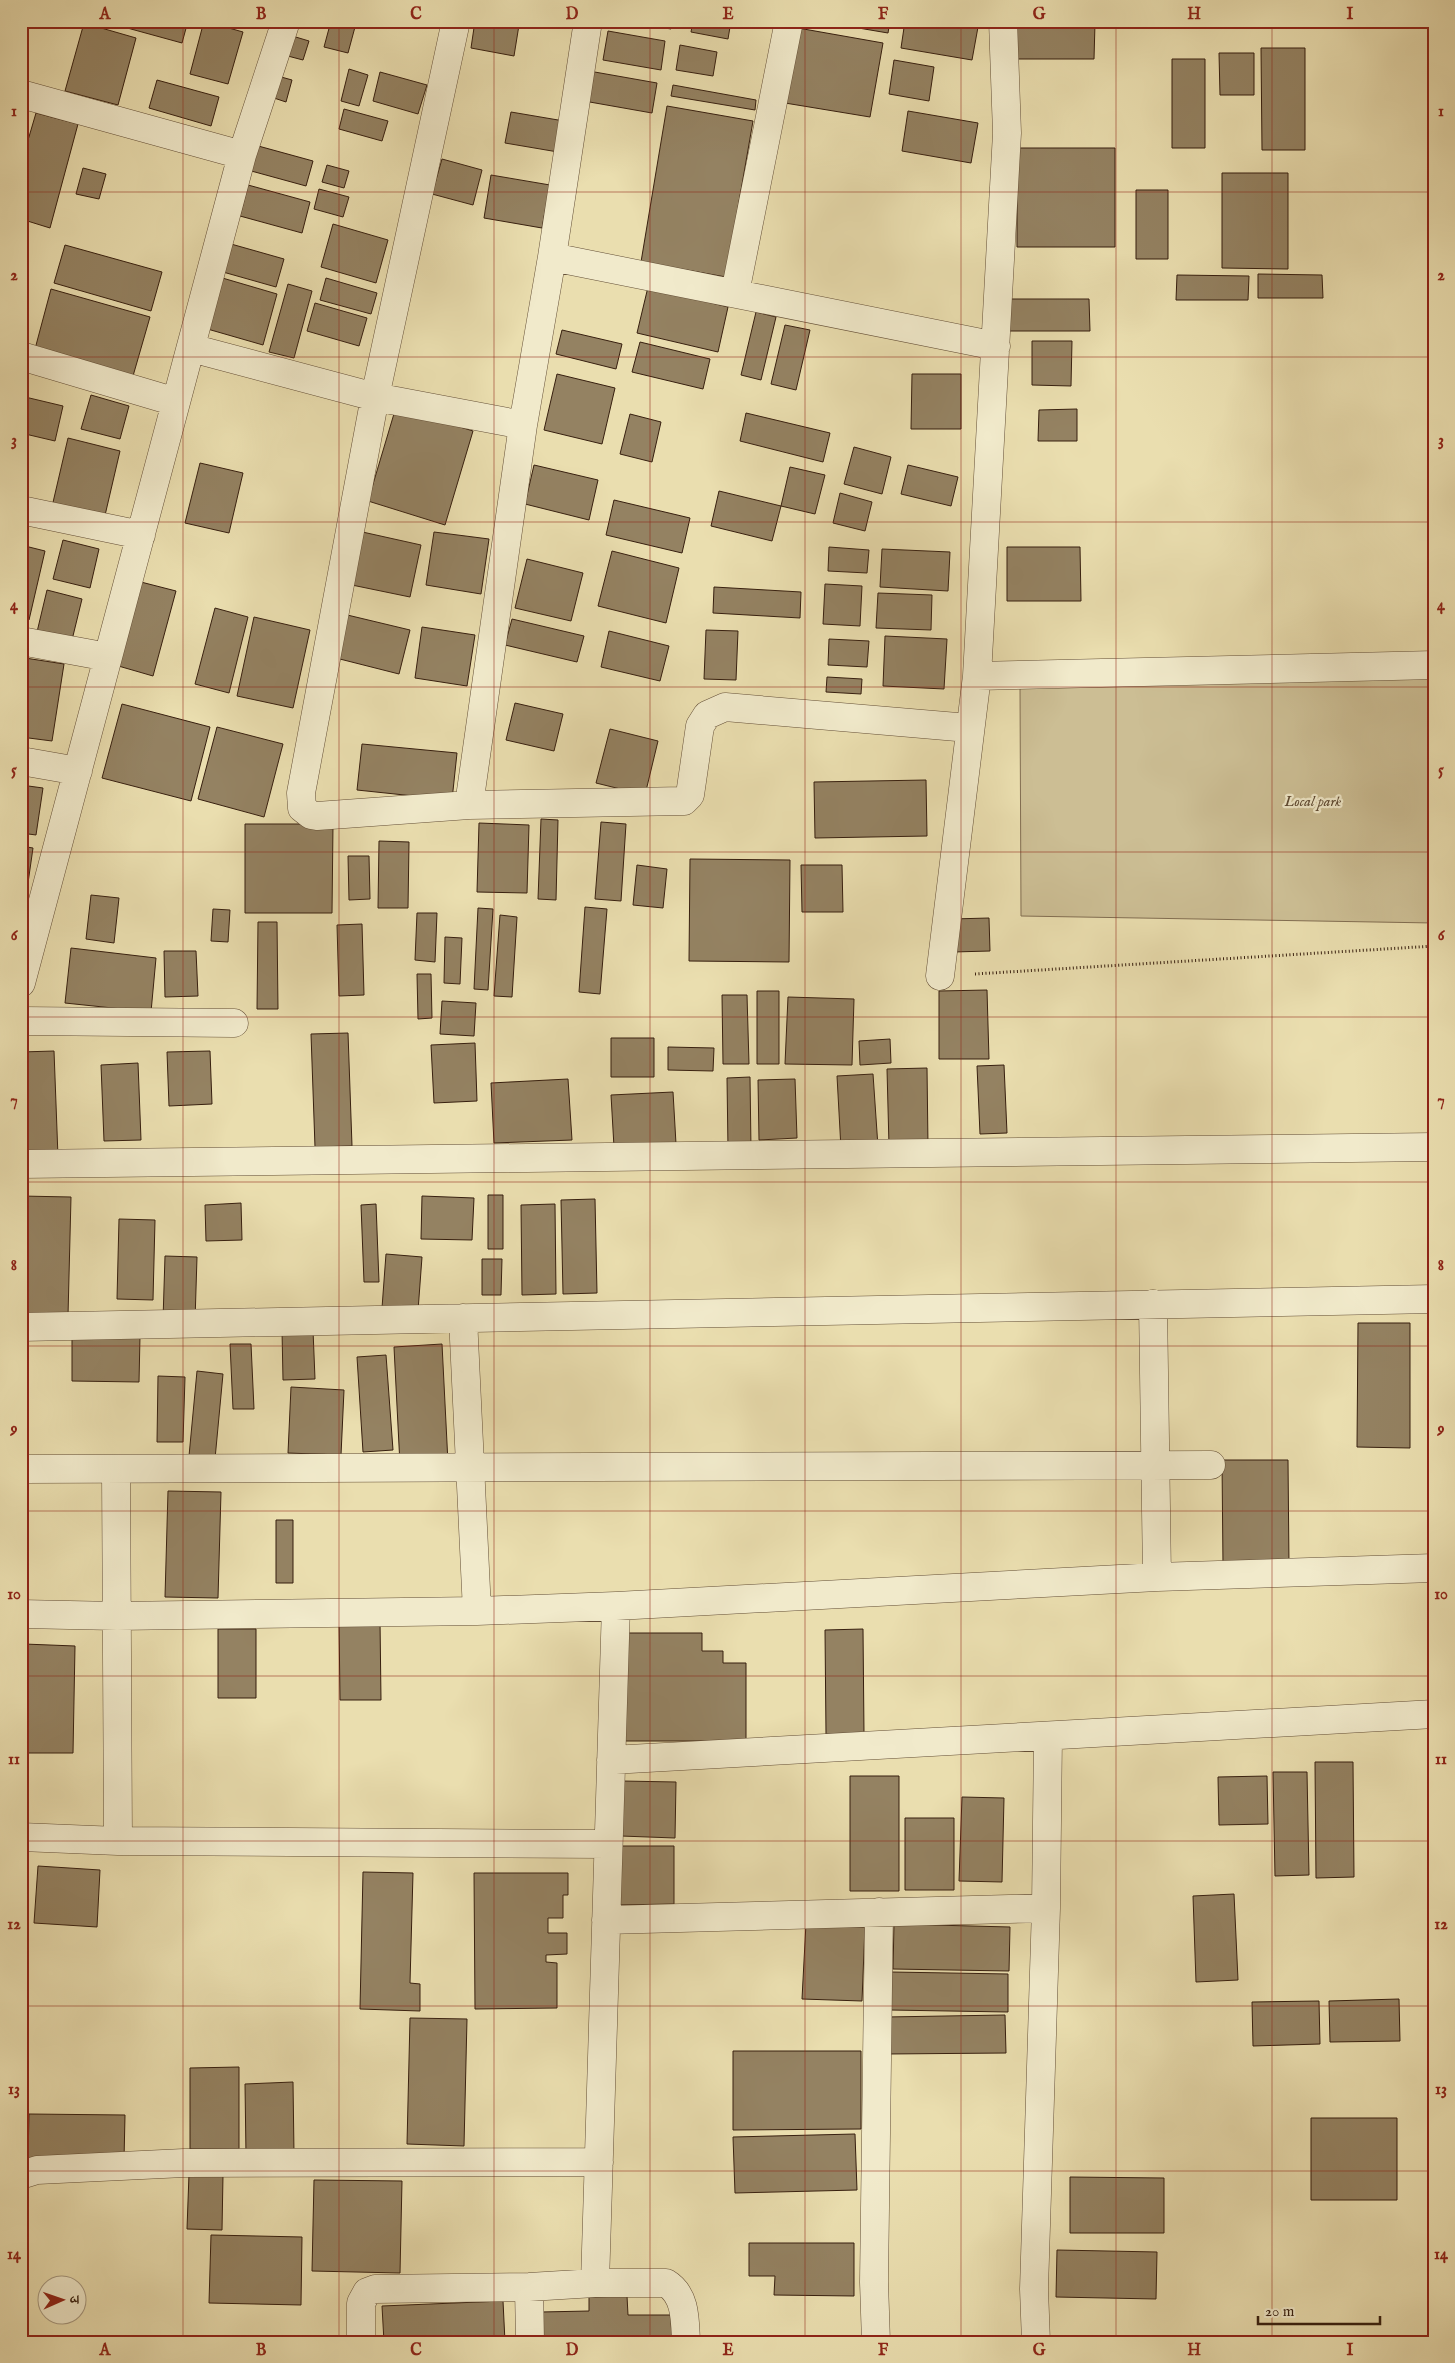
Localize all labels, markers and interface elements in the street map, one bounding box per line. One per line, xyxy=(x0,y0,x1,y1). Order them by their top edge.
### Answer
text: A xyxy=(99,5,112,25)
text: B xyxy=(256,5,267,25)
text: C xyxy=(410,5,422,25)
text: D xyxy=(566,5,579,25)
text: E xyxy=(722,5,734,25)
text: F xyxy=(878,5,889,25)
text: G xyxy=(1033,5,1046,25)
text: H xyxy=(1187,5,1201,25)
text: I xyxy=(1347,5,1354,25)
text: 1 xyxy=(11,102,17,122)
text: 1 xyxy=(1438,102,1444,122)
text: 2 xyxy=(10,266,18,286)
text: 2 xyxy=(1437,266,1445,286)
text: 3 xyxy=(11,431,17,451)
text: 3 xyxy=(1438,431,1444,451)
text: 4 xyxy=(10,596,19,616)
text: 4 xyxy=(1437,596,1446,616)
text: 5 xyxy=(11,761,17,781)
text: 5 xyxy=(1438,761,1444,781)
park label: Local park xyxy=(1284,792,1341,811)
text: 6 xyxy=(11,926,19,946)
text: 6 xyxy=(1438,926,1446,946)
text: 7 xyxy=(10,1091,18,1111)
text: 7 xyxy=(1437,1091,1445,1111)
text: 8 xyxy=(11,1256,17,1276)
text: 8 xyxy=(1438,1256,1444,1276)
text: 9 xyxy=(10,1420,18,1440)
text: 9 xyxy=(1437,1420,1445,1440)
text: 10 xyxy=(7,1585,21,1605)
text: 10 xyxy=(1434,1585,1448,1605)
text: 11 xyxy=(8,1750,20,1770)
text: 11 xyxy=(1435,1750,1447,1770)
text: 12 xyxy=(7,1915,21,1935)
text: 12 xyxy=(1434,1915,1448,1935)
text: 13 xyxy=(8,2080,20,2100)
text: 13 xyxy=(1435,2080,1447,2100)
text: 14 xyxy=(7,2245,22,2265)
text: 14 xyxy=(1434,2245,1449,2265)
north arrow xyxy=(38,2276,88,2326)
scale bar xyxy=(1258,2293,1380,2325)
text: उ xyxy=(65,2295,83,2304)
text: 20 m xyxy=(1265,2302,1295,2321)
text: A xyxy=(99,2341,112,2361)
text: B xyxy=(256,2341,267,2361)
text: C xyxy=(410,2341,422,2361)
text: D xyxy=(566,2341,579,2361)
text: E xyxy=(722,2341,734,2361)
text: F xyxy=(878,2341,889,2361)
text: G xyxy=(1033,2341,1046,2361)
text: H xyxy=(1187,2341,1201,2361)
text: I xyxy=(1347,2341,1354,2361)

